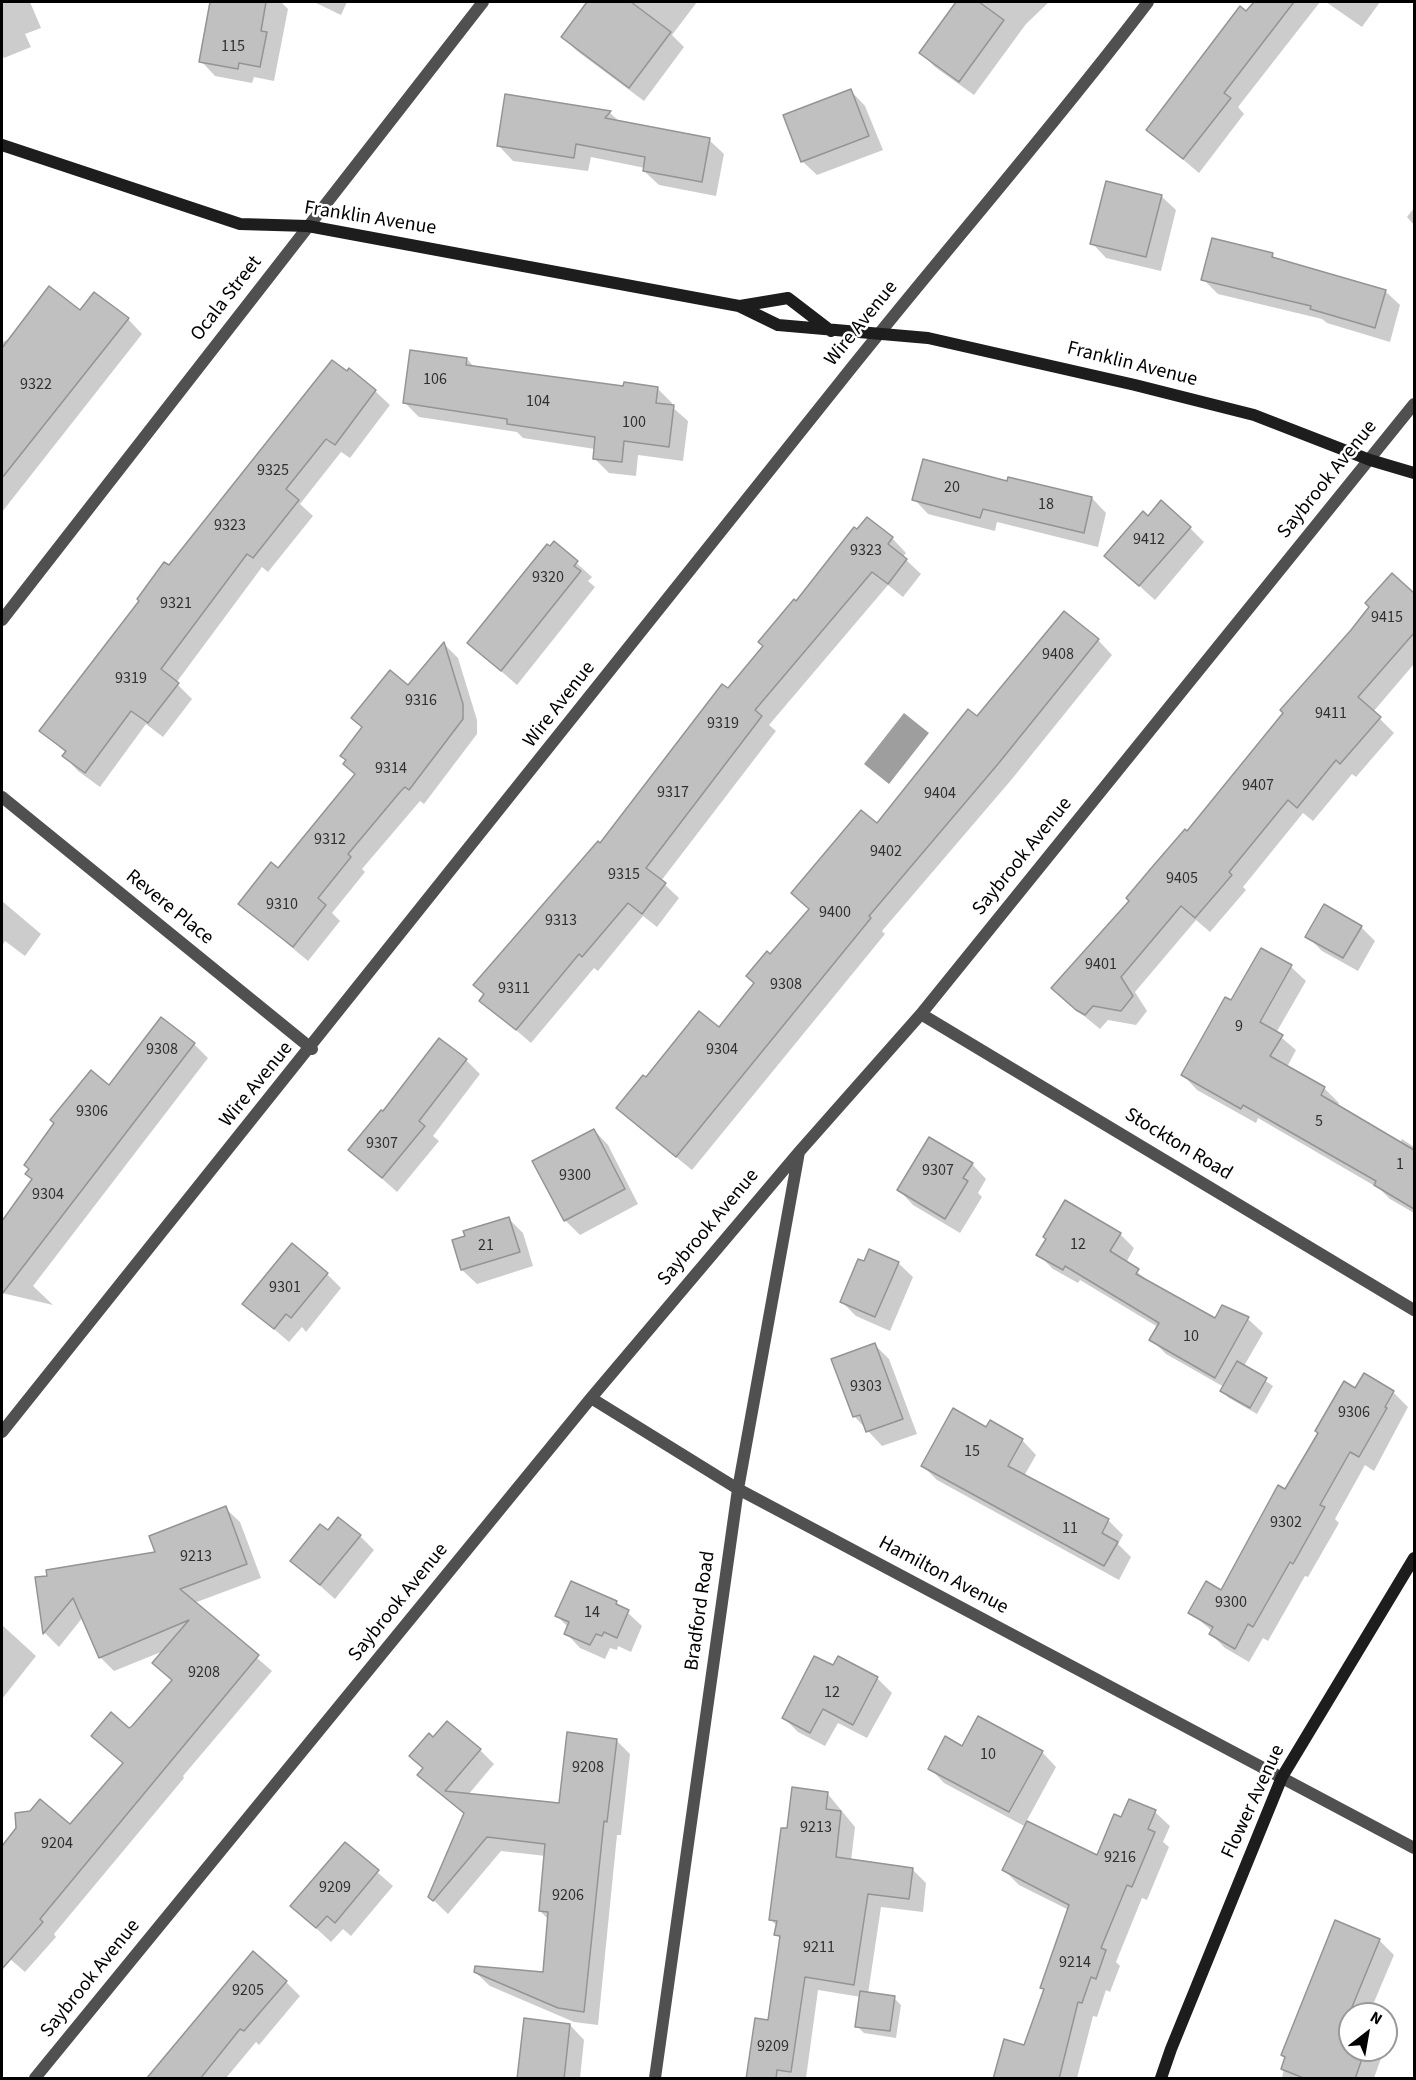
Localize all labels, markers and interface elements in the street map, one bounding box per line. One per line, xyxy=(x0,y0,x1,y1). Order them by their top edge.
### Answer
house number: 115 xyxy=(221,37,245,57)
street label: Franklin Avenue xyxy=(302,197,438,241)
street label: Ocala Street xyxy=(186,252,268,346)
street label: Wire Avenue xyxy=(820,276,904,372)
street label: Franklin Avenue xyxy=(1064,337,1200,393)
house number: 106 xyxy=(423,370,447,390)
house number: 9322 xyxy=(20,375,52,395)
house number: 104 xyxy=(526,392,550,412)
house number: 100 xyxy=(622,413,646,433)
street label: Saybrook Avenue xyxy=(1273,416,1383,544)
house number: 9325 xyxy=(257,461,289,481)
house number: 20 xyxy=(944,478,960,498)
house number: 18 xyxy=(1038,495,1054,515)
house number: 9323 xyxy=(214,516,246,536)
house number: 9412 xyxy=(1133,530,1165,550)
house number: 9323 xyxy=(850,541,882,561)
house number: 9320 xyxy=(532,568,564,588)
house number: 9321 xyxy=(160,594,192,614)
house number: 9415 xyxy=(1371,608,1403,628)
house number: 9408 xyxy=(1042,645,1074,665)
street label: Wire Avenue xyxy=(519,657,601,753)
house number: 9319 xyxy=(115,669,147,689)
house number: 9316 xyxy=(405,691,437,711)
house number: 9411 xyxy=(1315,704,1347,724)
house number: 9319 xyxy=(707,714,739,734)
house number: 9314 xyxy=(375,759,407,779)
house number: 9407 xyxy=(1242,776,1274,796)
house number: 9317 xyxy=(657,783,689,803)
house number: 9404 xyxy=(924,784,956,804)
street label: Saybrook Avenue xyxy=(968,793,1078,921)
house number: 9312 xyxy=(314,830,346,850)
house number: 9402 xyxy=(870,842,902,862)
street label: Revere Place xyxy=(120,865,218,951)
house number: 9315 xyxy=(608,865,640,885)
house number: 9405 xyxy=(1166,869,1198,889)
house number: 9310 xyxy=(266,895,298,915)
house number: 9400 xyxy=(819,903,851,923)
house number: 9313 xyxy=(545,911,577,931)
house number: 9401 xyxy=(1085,955,1117,975)
house number: 9308 xyxy=(770,975,802,995)
house number: 9311 xyxy=(498,979,530,999)
house number: 9 xyxy=(1235,1017,1243,1037)
street label: Wire Avenue xyxy=(215,1037,299,1133)
house number: 9308 xyxy=(146,1040,178,1060)
house number: 9304 xyxy=(706,1040,738,1060)
house number: 9306 xyxy=(76,1102,108,1122)
street label: Stockton Road xyxy=(1120,1103,1236,1187)
house number: 5 xyxy=(1315,1112,1323,1132)
house number: 9307 xyxy=(366,1134,398,1154)
house number: 1 xyxy=(1396,1155,1404,1175)
house number: 9307 xyxy=(922,1161,954,1181)
street label: Saybrook Avenue xyxy=(653,1165,765,1291)
house number: 9300 xyxy=(559,1166,591,1186)
house number: 9304 xyxy=(32,1185,64,1205)
house number: 12 xyxy=(1070,1235,1086,1255)
house number: 21 xyxy=(478,1236,494,1256)
house number: 9301 xyxy=(269,1278,301,1298)
house number: 10 xyxy=(1183,1327,1199,1347)
house number: 9303 xyxy=(850,1377,882,1397)
house number: 9306 xyxy=(1338,1403,1370,1423)
house number: 15 xyxy=(964,1442,980,1462)
house number: 9302 xyxy=(1270,1513,1302,1533)
house number: 11 xyxy=(1062,1519,1078,1539)
street label: Hamilton Avenue xyxy=(874,1532,1012,1620)
street label: Saybrook Avenue xyxy=(344,1539,454,1667)
house number: 9213 xyxy=(180,1547,212,1567)
street label: Bradford Road xyxy=(681,1550,721,1672)
house number: 9300 xyxy=(1215,1593,1247,1613)
house number: 14 xyxy=(584,1603,600,1623)
house number: 9208 xyxy=(188,1663,220,1683)
house number: 12 xyxy=(824,1683,840,1703)
street label: Flower Avenue xyxy=(1217,1741,1291,1863)
house number: 10 xyxy=(980,1745,996,1765)
house number: 9208 xyxy=(572,1758,604,1778)
house number: 9213 xyxy=(800,1818,832,1838)
house number: 9204 xyxy=(41,1834,73,1854)
house number: 9216 xyxy=(1104,1848,1136,1868)
house number: 9209 xyxy=(319,1878,351,1898)
house number: 9206 xyxy=(552,1886,584,1906)
street label: Saybrook Avenue xyxy=(36,1915,146,2043)
house number: 9211 xyxy=(803,1938,835,1958)
house number: 9214 xyxy=(1059,1953,1091,1973)
house number: 9205 xyxy=(232,1981,264,2001)
north arrow xyxy=(1338,2002,1398,2062)
text: N xyxy=(1366,2006,1386,2030)
house number: 9209 xyxy=(757,2037,789,2057)

